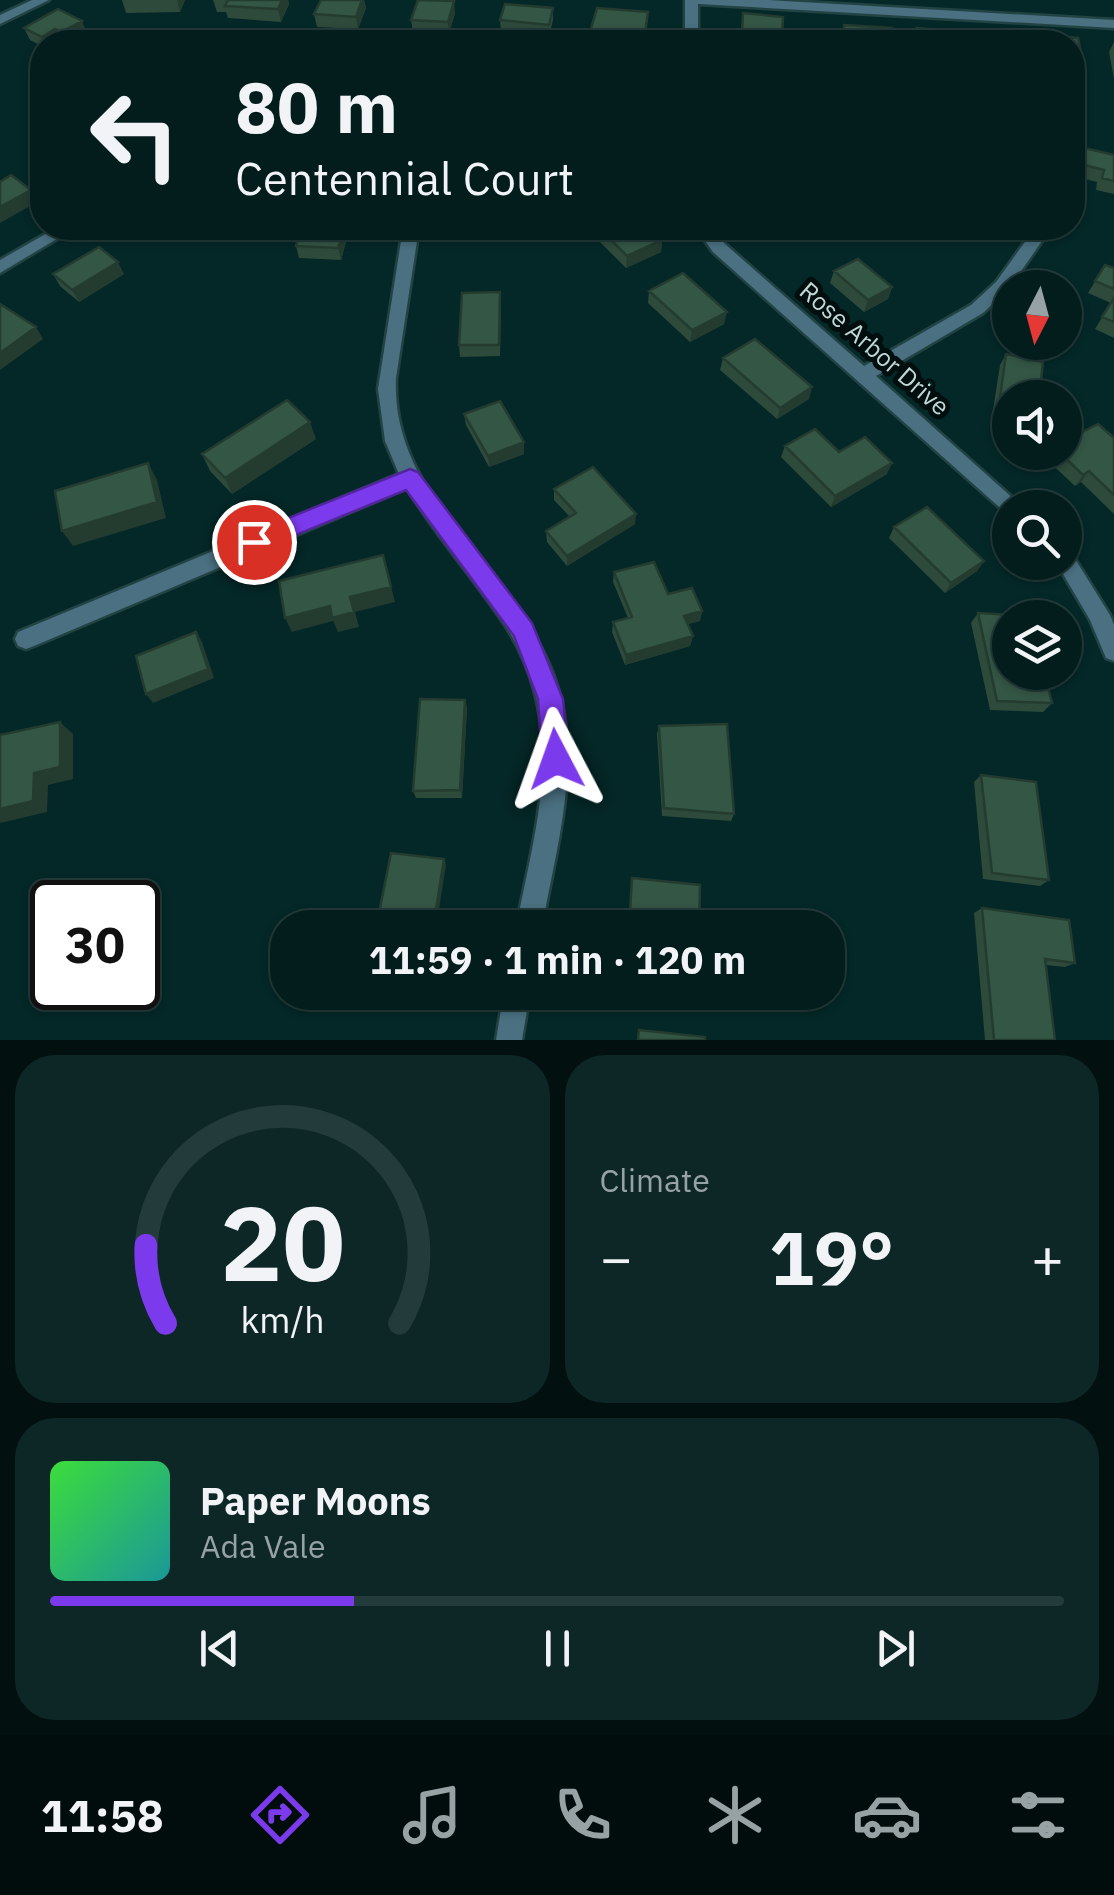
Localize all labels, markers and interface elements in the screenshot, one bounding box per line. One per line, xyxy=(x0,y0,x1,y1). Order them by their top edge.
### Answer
text: 80 m xyxy=(235,61,398,152)
icon: left xyxy=(70,70,200,200)
text: Centennial Court xyxy=(235,149,574,207)
north arrow xyxy=(992,270,1082,360)
map controls xyxy=(992,270,1082,690)
street label: Rose Arbor Drive xyxy=(793,274,957,422)
button: sound xyxy=(992,380,1082,470)
button: search xyxy=(992,490,1082,580)
pin xyxy=(212,500,297,585)
icon: arrive xyxy=(227,515,282,570)
button: layers xyxy=(992,600,1082,690)
position arrow xyxy=(504,707,608,811)
speed limit sign: 30 xyxy=(30,880,160,1010)
text: 11:59 · 1 min · 120 m xyxy=(369,935,746,984)
text: Climate xyxy=(600,1159,710,1201)
text: 20 xyxy=(220,1174,345,1310)
text: 19° xyxy=(769,1208,894,1306)
text: − xyxy=(600,1222,633,1293)
text: + xyxy=(1031,1222,1064,1293)
text: km/h xyxy=(240,1296,324,1343)
text: Paper Moons xyxy=(200,1476,431,1525)
text: Ada Vale xyxy=(200,1525,326,1567)
icon: previous xyxy=(192,1621,247,1676)
icon: pause xyxy=(530,1621,585,1676)
icon: next xyxy=(868,1621,923,1676)
icon: directions xyxy=(245,1780,315,1850)
icon: music xyxy=(397,1780,467,1850)
icon: phone xyxy=(548,1780,618,1850)
icon: climate xyxy=(700,1780,770,1850)
icon: car xyxy=(852,1780,922,1850)
icon: filters xyxy=(1003,1780,1073,1850)
text: 11:58 xyxy=(41,1786,164,1844)

